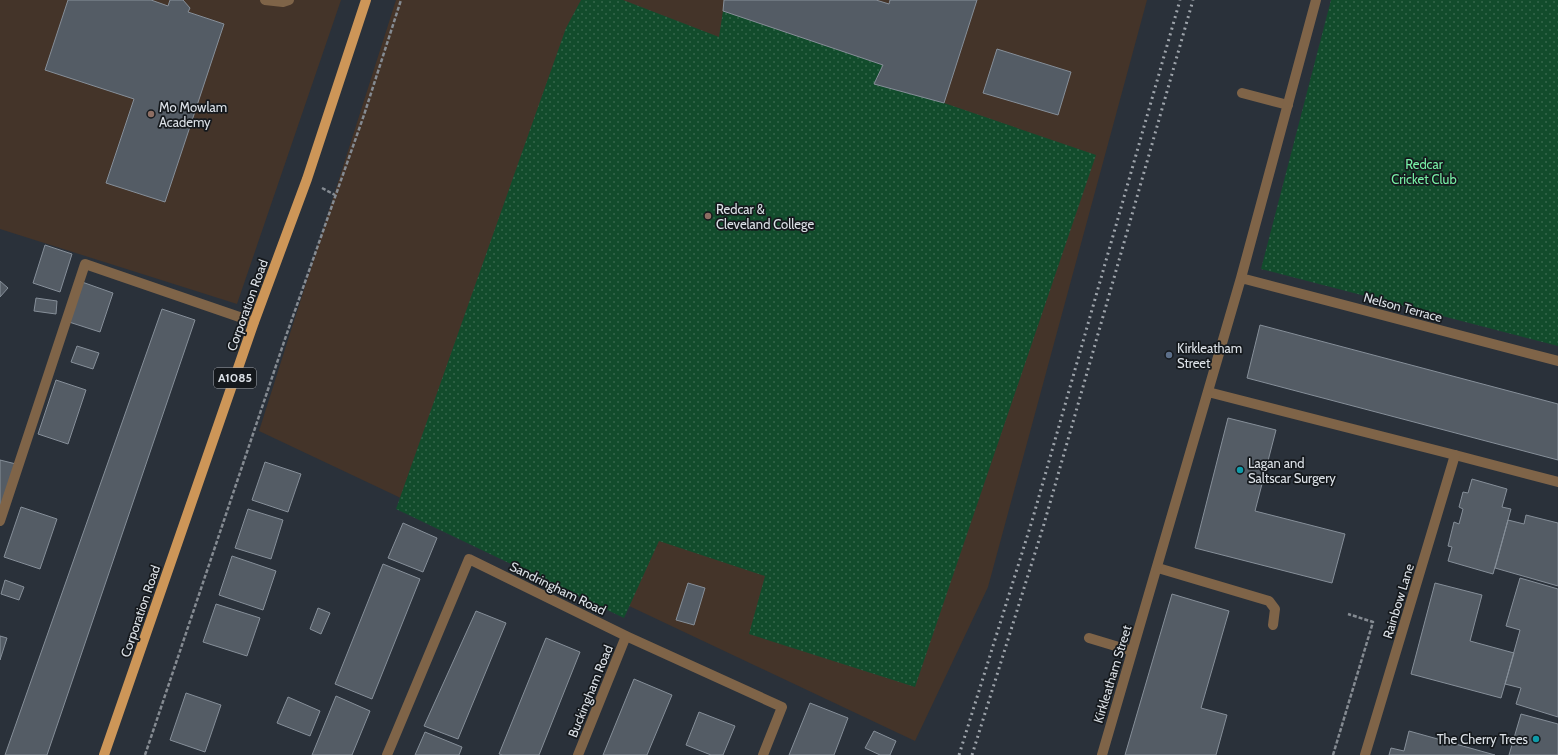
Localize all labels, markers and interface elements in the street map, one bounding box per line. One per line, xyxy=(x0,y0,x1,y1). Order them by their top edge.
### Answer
place label: Mo Mowlam Academy xyxy=(159,99,227,130)
marker: Mo Mowlam Academy xyxy=(146,109,156,119)
park label: Redcar Cricket Club xyxy=(1391,156,1457,187)
place label: Redcar & Cleveland College xyxy=(716,201,814,232)
marker: Redcar & Cleveland College xyxy=(703,211,713,221)
street label: Corporation Road xyxy=(223,257,271,353)
street label: Nelson Terrace xyxy=(1362,289,1444,325)
place label: Kirkleatham Street xyxy=(1177,340,1242,371)
marker: Kirkleatham Street xyxy=(1164,350,1174,360)
road number: A1085 xyxy=(214,368,256,388)
place label: Lagan and Saltscar Surgery xyxy=(1248,455,1336,486)
marker: Lagan and Saltscar Surgery xyxy=(1235,465,1245,475)
street label: Sandringham Road xyxy=(507,558,609,618)
street label: Rainbow Lane xyxy=(1379,561,1417,640)
street label: Corporation Road xyxy=(117,563,163,659)
street label: Kirkleatham Street xyxy=(1090,623,1135,725)
street label: Buckingham Road xyxy=(564,642,616,740)
place label: The Cherry Trees xyxy=(1437,731,1529,747)
marker: The Cherry Trees xyxy=(1531,734,1541,744)

